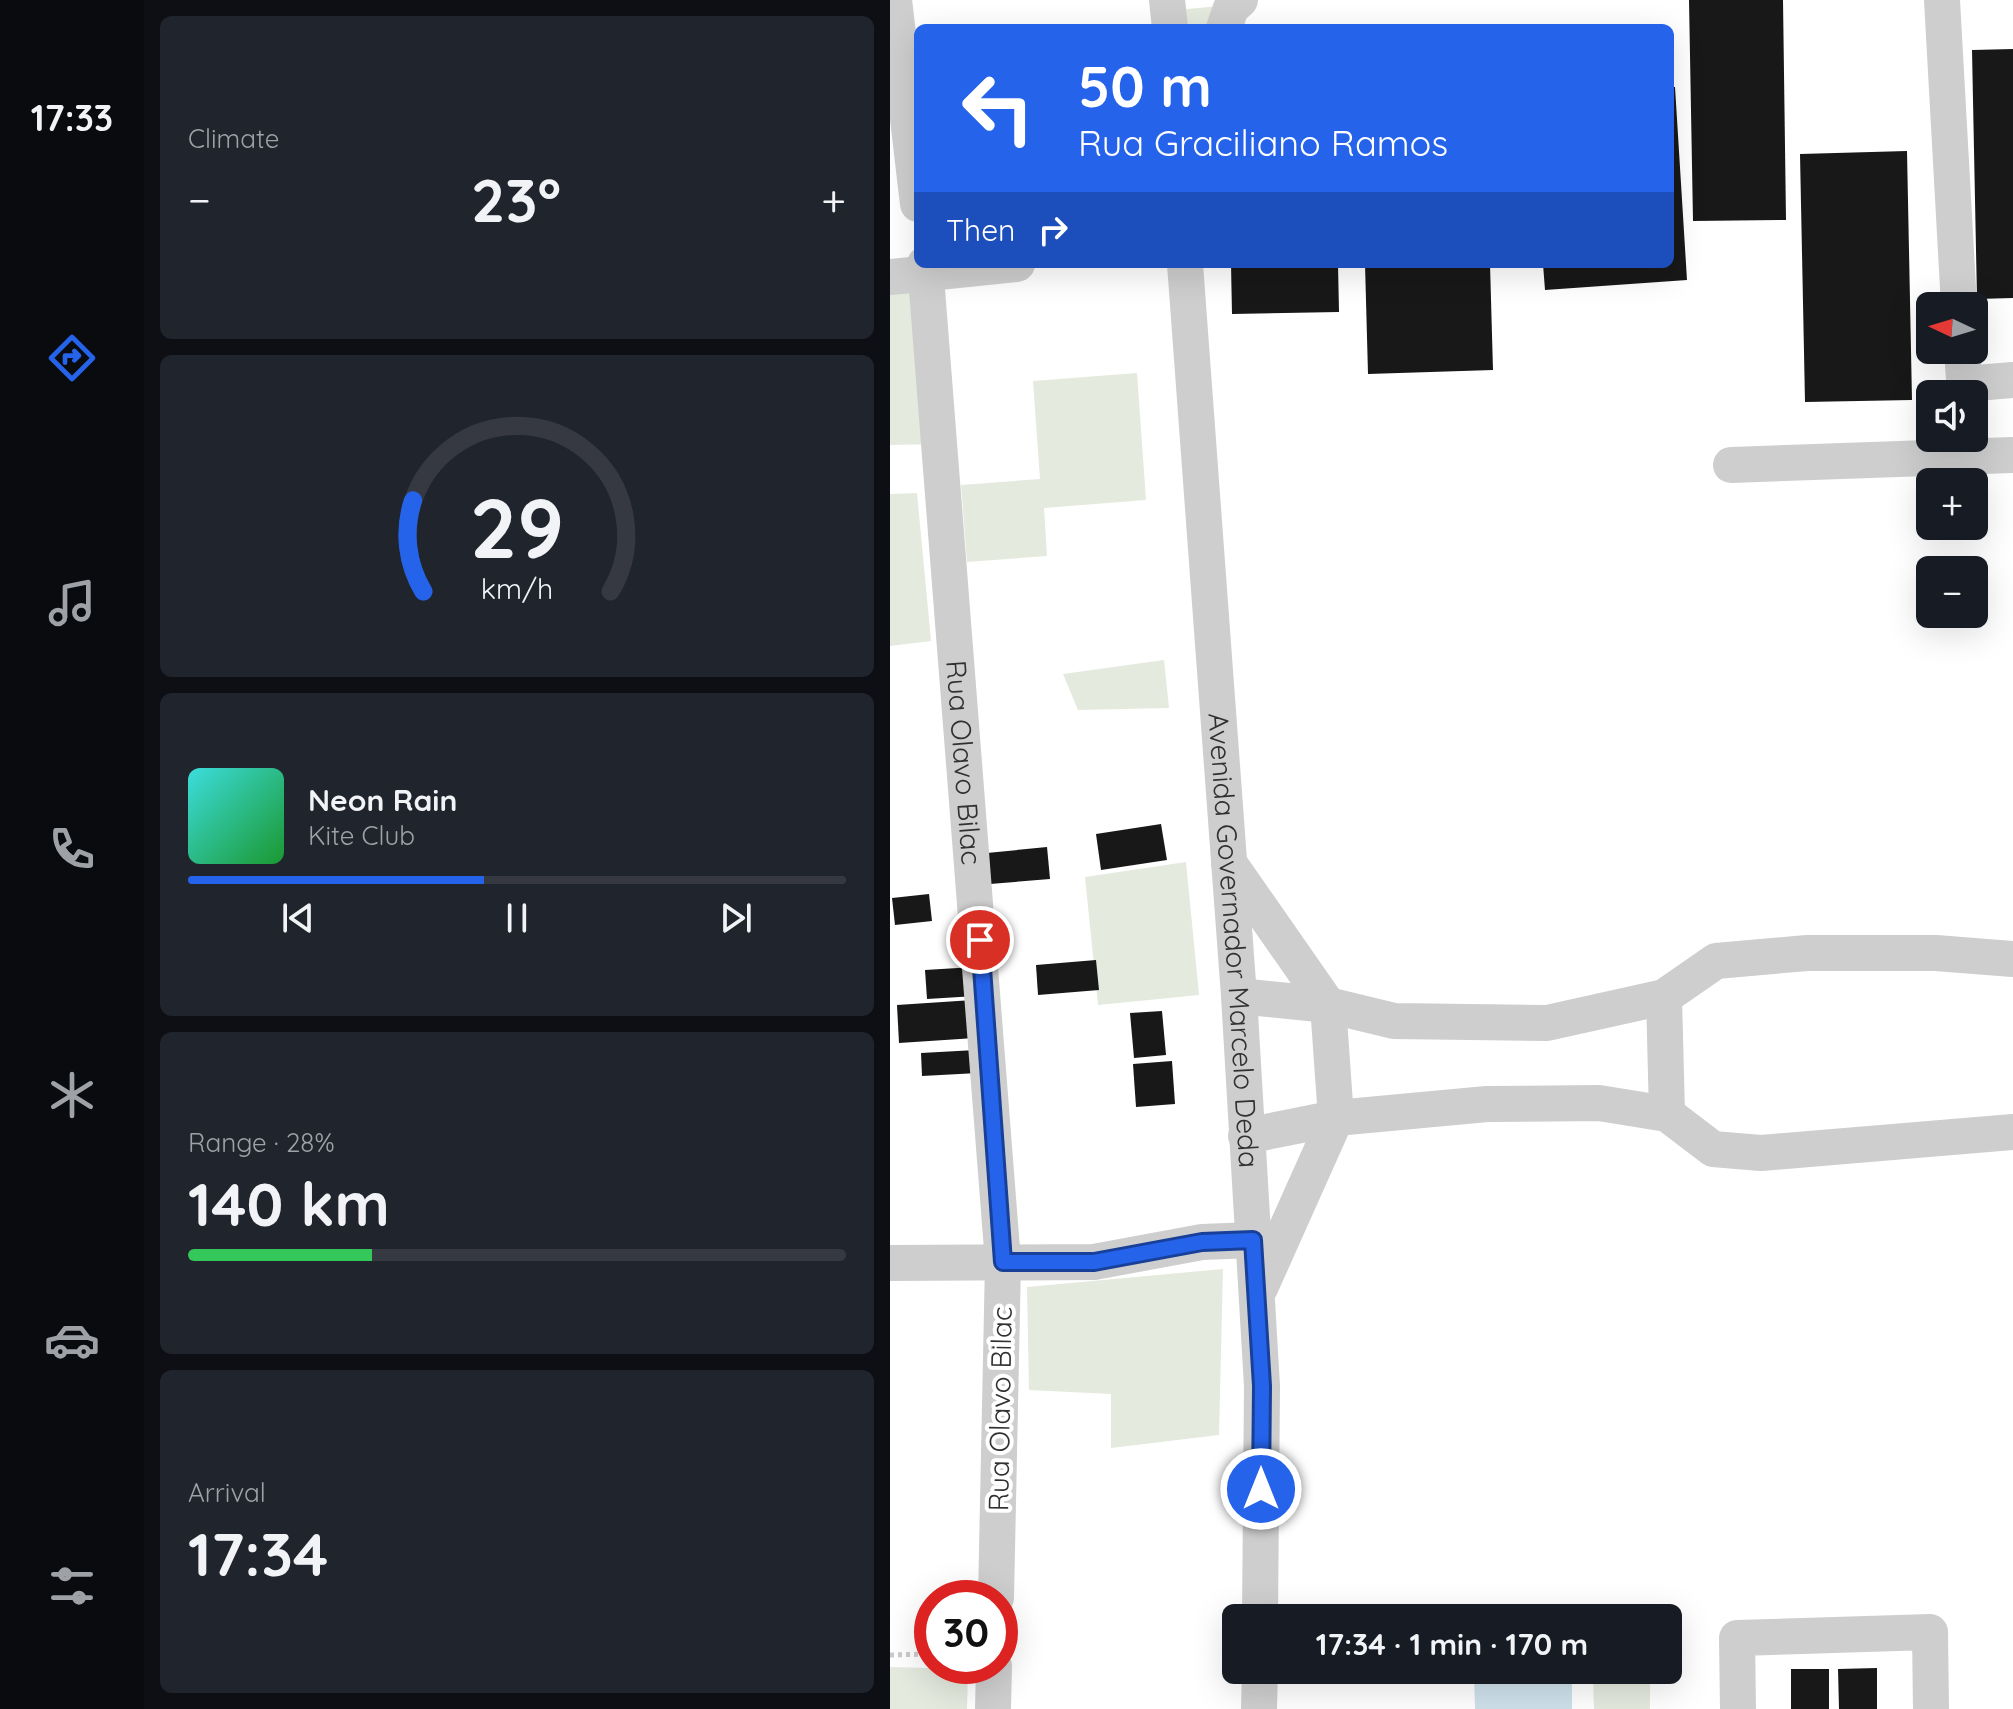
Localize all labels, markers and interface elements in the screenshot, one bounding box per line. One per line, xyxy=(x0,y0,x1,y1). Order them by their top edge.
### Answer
text: 50 m xyxy=(1078,51,1212,121)
icon: left xyxy=(946,56,1050,160)
text: 17:33 xyxy=(31,95,113,140)
text: Rua Graciliano Ramos xyxy=(1078,120,1448,165)
text: Climate xyxy=(188,122,279,155)
text: 23° xyxy=(471,162,561,237)
text: − xyxy=(188,172,211,227)
text: + xyxy=(821,172,846,227)
icon: right xyxy=(1031,208,1075,252)
text: Then xyxy=(946,211,1015,249)
north arrow xyxy=(1916,292,1988,364)
map controls xyxy=(1916,292,1988,628)
icon: directions xyxy=(44,330,100,386)
button: sound xyxy=(1916,380,1988,452)
button: + xyxy=(1916,468,1988,540)
text: 29 xyxy=(470,474,564,578)
button: − xyxy=(1916,556,1988,628)
text: km/h xyxy=(481,570,553,606)
icon: music xyxy=(44,575,100,631)
street label: Rua Olavo Bilac xyxy=(939,659,990,866)
street label: Avenida Governador Marcelo Deda xyxy=(1201,711,1267,1169)
text: Neon Rain xyxy=(308,781,457,819)
text: Kite Club xyxy=(308,819,415,852)
icon: phone xyxy=(44,821,100,877)
icon: previous xyxy=(276,896,320,940)
icon: pause xyxy=(495,896,539,940)
icon: next xyxy=(714,896,758,940)
pin xyxy=(946,906,1014,974)
icon: arrive xyxy=(958,918,1002,962)
icon: climate xyxy=(44,1067,100,1123)
text: Range · 28% xyxy=(188,1126,335,1159)
text: 140 km xyxy=(188,1166,390,1241)
street label: Rua Olavo Bilac xyxy=(980,1306,1019,1512)
icon: car xyxy=(44,1312,100,1368)
position arrow xyxy=(1219,1447,1303,1531)
text: Arrival xyxy=(188,1476,266,1509)
text: 17:34 xyxy=(188,1516,328,1591)
icon: filters xyxy=(44,1558,100,1614)
speed limit sign: 30 xyxy=(914,1580,1018,1684)
text: 17:34 · 1 min · 170 m xyxy=(1316,1625,1588,1663)

